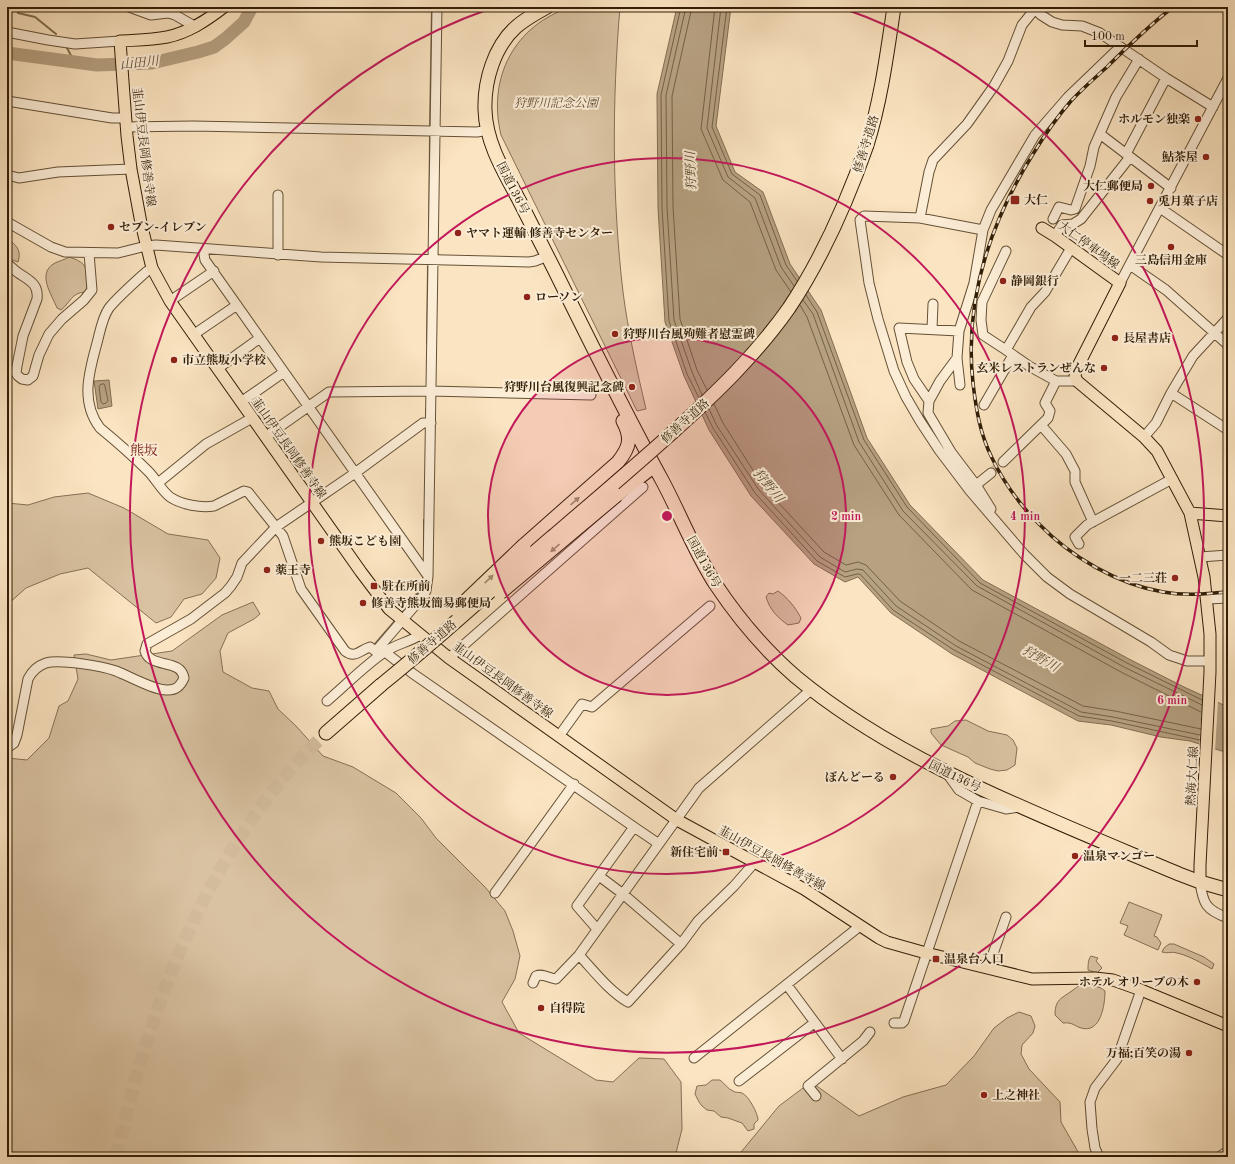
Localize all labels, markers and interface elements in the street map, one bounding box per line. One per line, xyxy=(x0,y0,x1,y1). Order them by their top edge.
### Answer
scale bar xyxy=(1085,22,1197,48)
text: 100 m xyxy=(1091,31,1125,43)
water label: 山田川 xyxy=(119,54,161,72)
street label: 韮山伊豆長岡修善寺線 xyxy=(130,87,158,207)
park label: 狩野川記念公園 xyxy=(514,96,600,110)
place label: ホルモン独楽 xyxy=(1118,112,1190,126)
street label: 修善寺道路 xyxy=(851,113,881,175)
marker: ホルモン独楽 xyxy=(1193,114,1203,124)
water label: 狩野川 xyxy=(683,149,699,191)
place label: 鮎茶屋 xyxy=(1162,150,1198,164)
marker: 鮎茶屋 xyxy=(1201,152,1211,162)
street label: 国道136号 xyxy=(494,159,532,217)
place label: 大仁郵便局 xyxy=(1083,179,1143,193)
marker: 大仁郵便局 xyxy=(1146,181,1156,191)
place label: 大仁 xyxy=(1024,193,1048,207)
marker: 大仁 xyxy=(1009,194,1021,206)
place label: 兎月菓子店 xyxy=(1158,194,1218,208)
marker: 兎月菓子店 xyxy=(1145,196,1155,206)
street label: 大仁停車場線 xyxy=(1056,218,1122,272)
place label: セブン-イレブン xyxy=(119,220,206,234)
marker: セブン-イレブン xyxy=(106,222,116,232)
place label: ヤマト運輸 修善寺センター xyxy=(466,226,613,240)
marker: ヤマト運輸 修善寺センター xyxy=(453,228,463,238)
marker: 三島信用金庫 xyxy=(1166,242,1176,252)
place label: 三島信用金庫 xyxy=(1135,253,1207,267)
place label: 静岡銀行 xyxy=(1011,274,1059,288)
marker: 静岡銀行 xyxy=(998,276,1008,286)
marker: ローソン xyxy=(522,292,532,302)
place label: ローソン xyxy=(535,292,583,304)
place label: 狩野川台風殉難者慰霊碑 xyxy=(623,327,755,341)
marker: 狩野川台風殉難者慰霊碑 xyxy=(610,329,620,339)
place label: 長屋書店 xyxy=(1123,331,1171,345)
marker: 長屋書店 xyxy=(1110,333,1120,343)
place label: 市立熊坂小学校 xyxy=(182,353,266,367)
marker: 市立熊坂小学校 xyxy=(169,355,179,365)
place label: 玄米レストランぜんな xyxy=(976,361,1096,375)
marker: 玄米レストランぜんな xyxy=(1099,363,1109,373)
place label: 狩野川台風復興記念碑 xyxy=(504,380,624,394)
marker: 狩野川台風復興記念碑 xyxy=(627,382,637,392)
street label: 韮山伊豆長岡修善寺線 xyxy=(249,395,329,501)
street label: 修善寺道路 xyxy=(658,396,712,446)
district label: 熊坂 xyxy=(130,443,158,458)
water label: 狩野川 xyxy=(751,466,787,507)
one-way arrow xyxy=(570,496,580,506)
centre of rings xyxy=(660,509,674,523)
text: 2 min xyxy=(831,511,861,523)
text: 4 min xyxy=(1010,511,1040,523)
place label: 熊坂こども園 xyxy=(329,534,401,548)
street label: 国道136号 xyxy=(684,534,724,590)
marker: 熊坂こども園 xyxy=(316,536,326,546)
one-way arrow xyxy=(550,543,560,552)
place label: 薬王寺 xyxy=(275,563,311,577)
marker: 薬王寺 xyxy=(262,565,272,575)
place label: 一二三荘 xyxy=(1119,571,1167,585)
marker: 一二三荘 xyxy=(1170,573,1180,583)
one-way arrow xyxy=(484,574,494,583)
place label: 駐在所前 xyxy=(382,579,430,593)
marker: 駐在所前 xyxy=(369,581,379,591)
place label: 修善寺熊坂簡易郵便局 xyxy=(371,596,491,610)
marker: 修善寺熊坂簡易郵便局 xyxy=(358,598,368,608)
street label: 修善寺道路 xyxy=(405,617,459,667)
street label: 韮山伊豆長岡修善寺線 xyxy=(450,639,556,721)
water label: 狩野川 xyxy=(1020,643,1063,676)
text: 6 min xyxy=(1157,695,1187,707)
street label: 熱海大仁線 xyxy=(1183,746,1201,806)
street label: 国道136号 xyxy=(926,757,984,795)
place label: ぼんどーる xyxy=(825,770,885,784)
marker: ぼんどーる xyxy=(888,772,898,782)
street label: 韮山伊豆長岡修善寺線 xyxy=(716,823,828,893)
place label: 新住宅前 xyxy=(670,845,718,859)
marker: 新住宅前 xyxy=(721,847,731,857)
place label: 温泉マンゴー xyxy=(1083,849,1155,863)
marker: 温泉マンゴー xyxy=(1070,851,1080,861)
place label: 温泉台入口 xyxy=(944,952,1004,966)
marker: 温泉台入口 xyxy=(931,954,941,964)
place label: ホテル オリーブの木 xyxy=(1079,975,1189,989)
marker: ホテル オリーブの木 xyxy=(1192,977,1202,987)
place label: 自得院 xyxy=(549,1001,585,1015)
marker: 自得院 xyxy=(536,1003,546,1013)
place label: 万福;百笑の湯 xyxy=(1106,1046,1181,1060)
marker: 万福;百笑の湯 xyxy=(1184,1048,1194,1058)
place label: 上之神社 xyxy=(992,1088,1040,1102)
marker: 上之神社 xyxy=(979,1090,989,1100)

